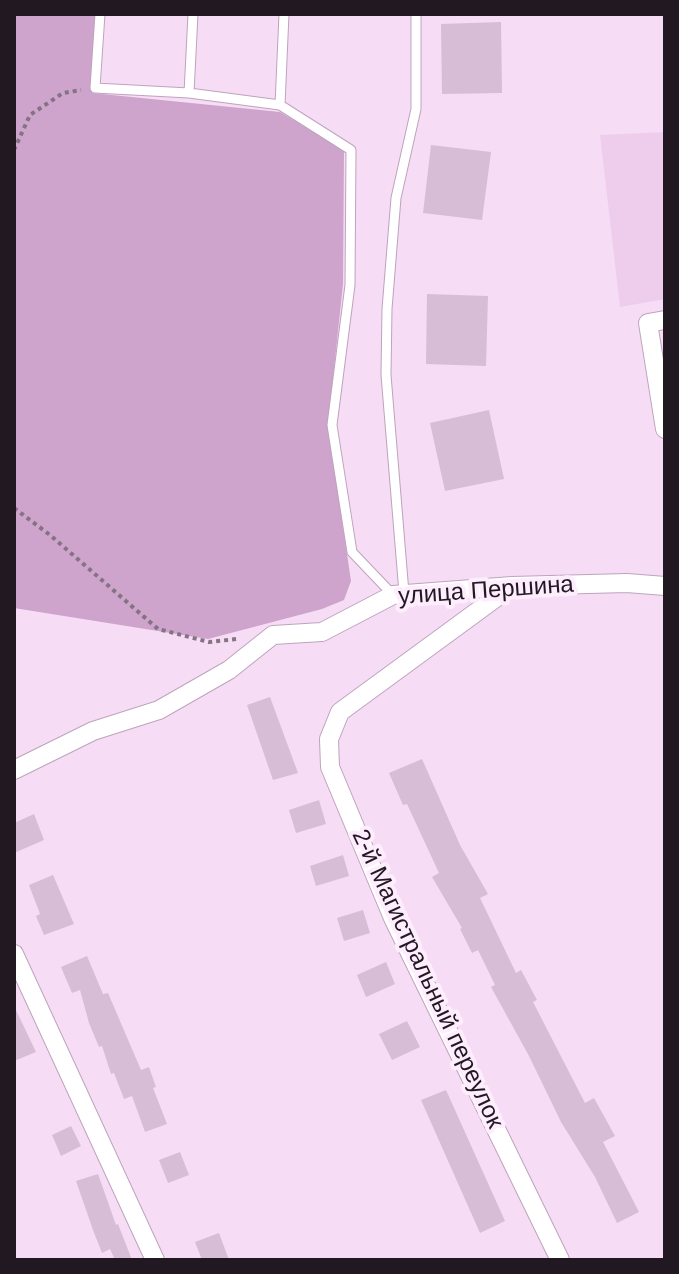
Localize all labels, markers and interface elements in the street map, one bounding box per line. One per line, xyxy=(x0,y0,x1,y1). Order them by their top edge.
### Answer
street label: улица Першина xyxy=(397,571,575,611)
street label: 2-й Магистральный переулок xyxy=(345,825,509,1133)

